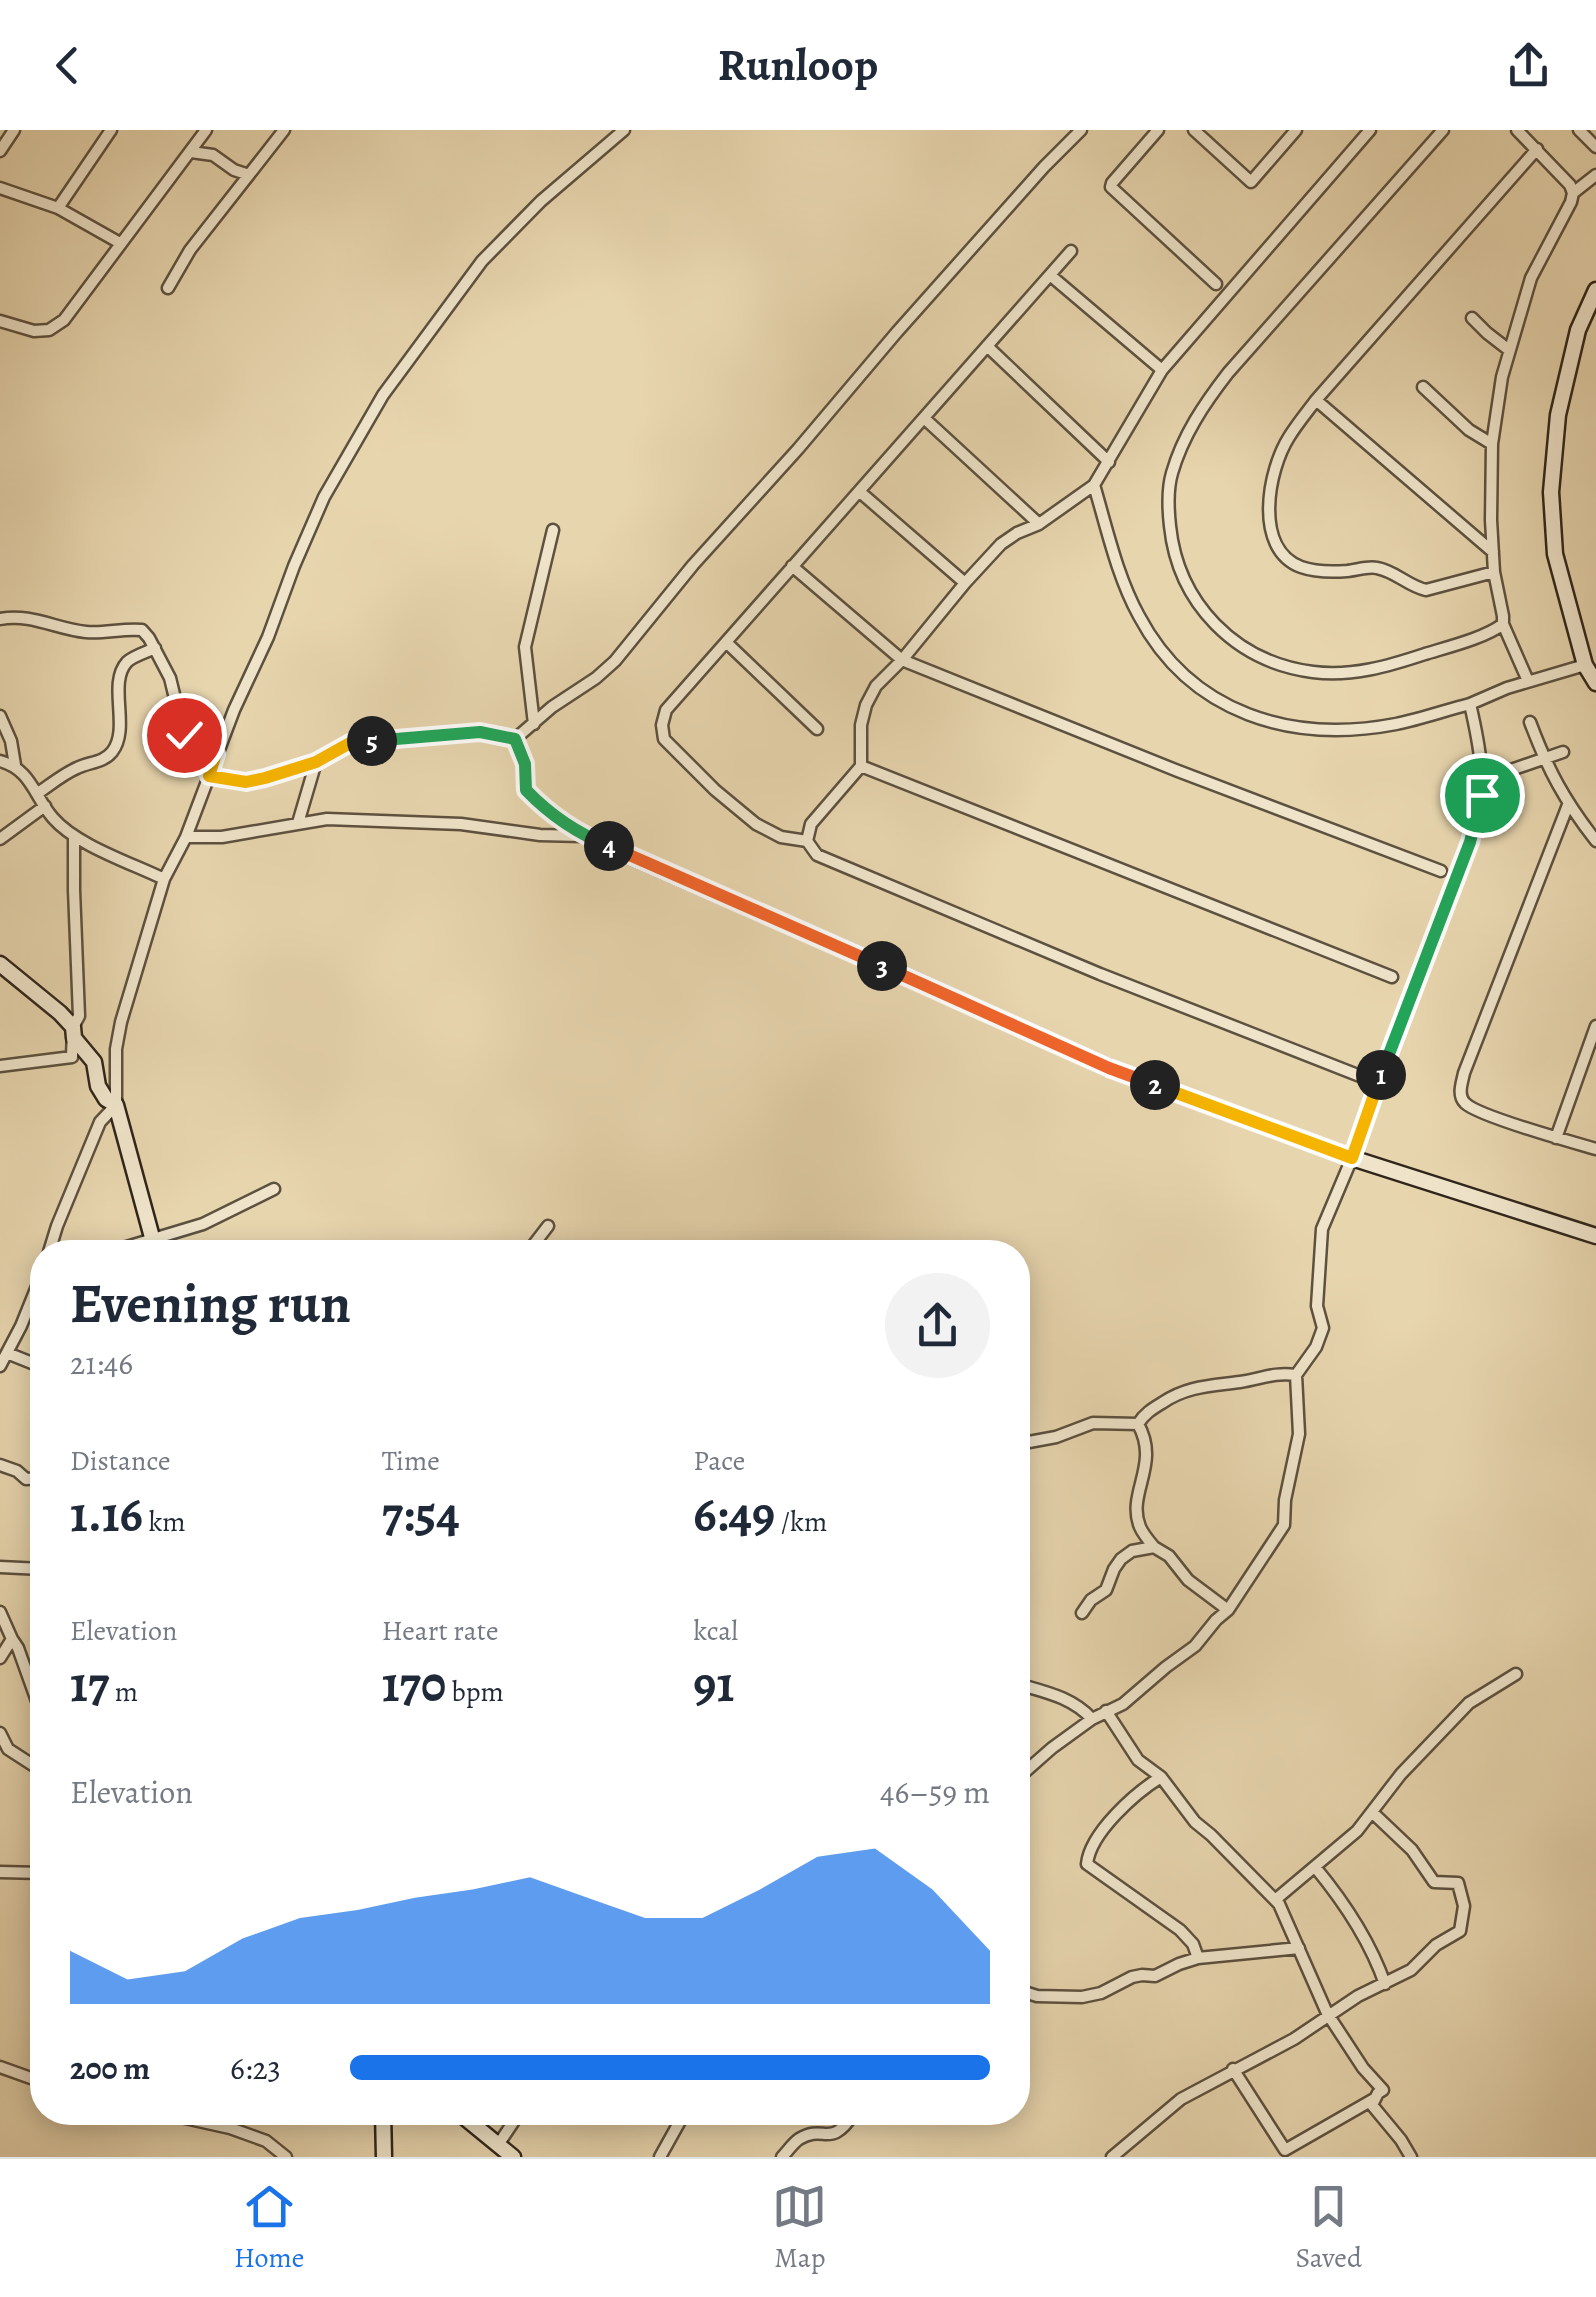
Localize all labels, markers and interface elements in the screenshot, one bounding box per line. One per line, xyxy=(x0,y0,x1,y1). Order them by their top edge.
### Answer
text: Runloop xyxy=(718,34,878,96)
icon: back xyxy=(40,38,95,93)
icon: share xyxy=(1501,38,1556,93)
pin xyxy=(142,693,227,778)
icon: check xyxy=(157,708,212,763)
pin: 5 xyxy=(347,716,397,766)
text: 5 xyxy=(366,722,378,760)
pin xyxy=(1440,753,1525,838)
icon: arrive xyxy=(1455,768,1510,823)
pin: 4 xyxy=(584,821,634,871)
text: 4 xyxy=(602,827,616,865)
pin: 3 xyxy=(857,941,907,991)
text: 3 xyxy=(876,947,888,985)
pin: 1 xyxy=(1356,1050,1406,1100)
text: 1 xyxy=(1376,1056,1386,1094)
pin: 2 xyxy=(1130,1060,1180,1110)
text: 2 xyxy=(1148,1066,1162,1104)
text: Evening run xyxy=(70,1266,351,1341)
button: share xyxy=(885,1273,990,1378)
text: 21:46 xyxy=(70,1341,133,1385)
text: Distance xyxy=(70,1442,170,1480)
text: Time xyxy=(382,1442,440,1480)
text: Pace xyxy=(693,1442,745,1480)
text: 1.16 xyxy=(70,1480,143,1548)
text: 7:54 xyxy=(382,1480,460,1548)
text: 6:49 xyxy=(693,1480,775,1548)
text: km xyxy=(143,1503,186,1541)
text: /km xyxy=(775,1503,827,1541)
text: Elevation xyxy=(70,1612,177,1650)
text: Heart rate xyxy=(382,1612,499,1650)
text: kcal xyxy=(693,1612,738,1650)
text: 17 xyxy=(70,1650,109,1718)
text: 170 xyxy=(382,1650,446,1718)
text: 91 xyxy=(693,1650,734,1718)
text: m xyxy=(109,1673,138,1711)
text: bpm xyxy=(446,1673,504,1711)
text: Elevation xyxy=(70,1770,193,1814)
text: 46–59 m xyxy=(880,1770,990,1814)
text: 200 m xyxy=(70,2046,150,2090)
text: 6:23 xyxy=(230,2046,281,2090)
tab: Home xyxy=(234,2179,304,2277)
tab: Map xyxy=(772,2179,827,2277)
tab: Saved xyxy=(1296,2179,1362,2277)

